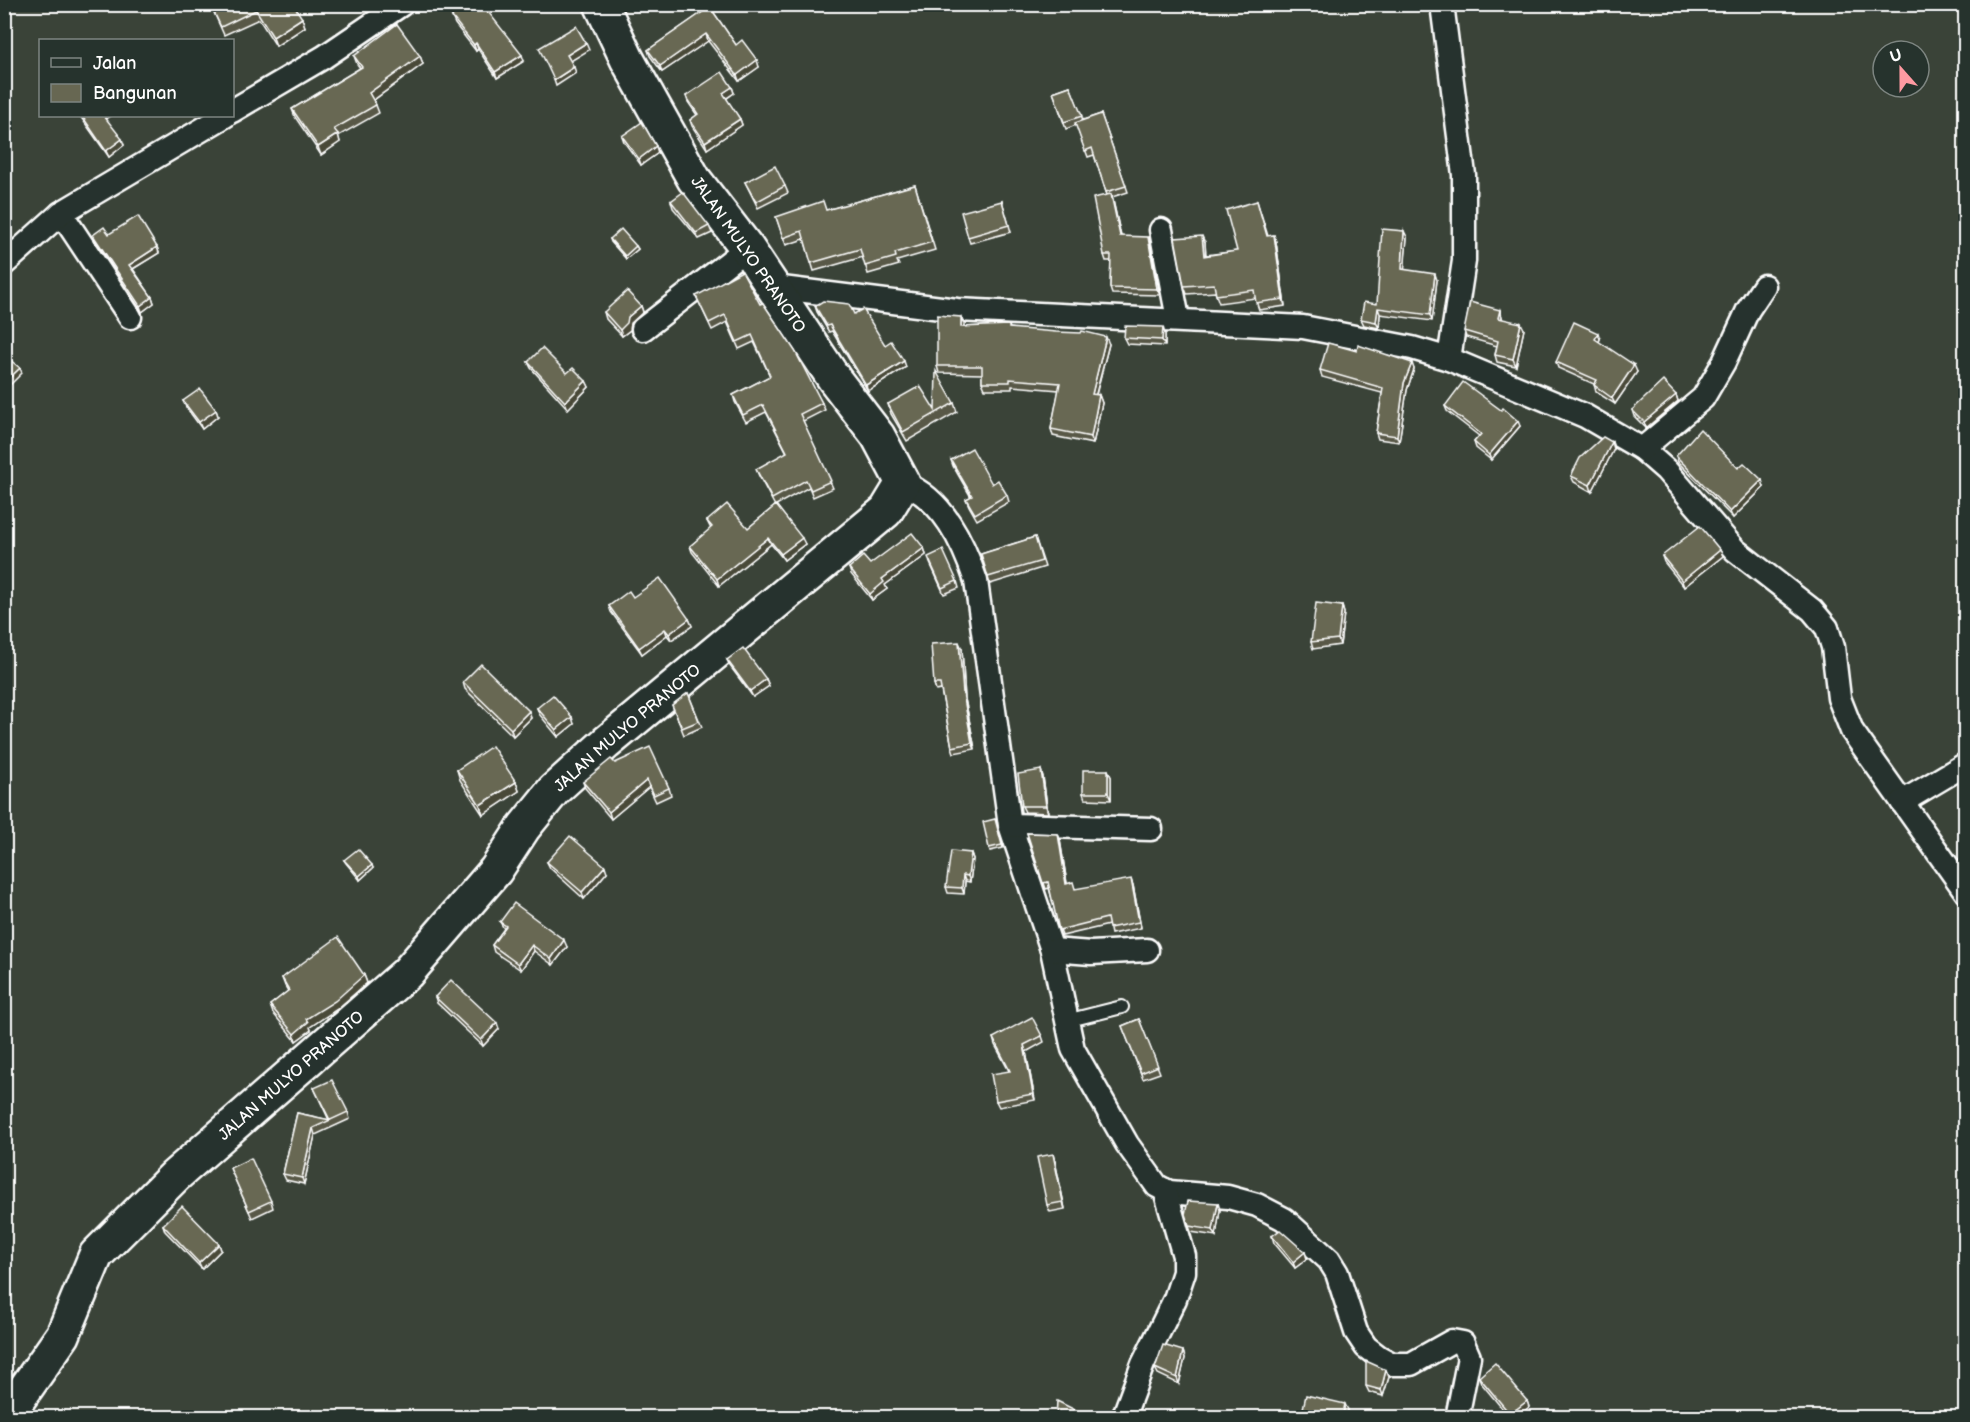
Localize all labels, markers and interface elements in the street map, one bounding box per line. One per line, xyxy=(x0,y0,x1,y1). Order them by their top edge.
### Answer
legend xyxy=(39,39,234,117)
north arrow xyxy=(1871,39,1931,99)
text: U xyxy=(1887,45,1905,67)
text: Jalan xyxy=(93,53,136,74)
text: Bangunan xyxy=(93,83,177,104)
street label: JALAN MULYO PRANOTO xyxy=(686,173,809,337)
street label: JALAN MULYO PRANOTO xyxy=(551,661,705,796)
street label: JALAN MULYO PRANOTO xyxy=(215,1007,368,1145)

